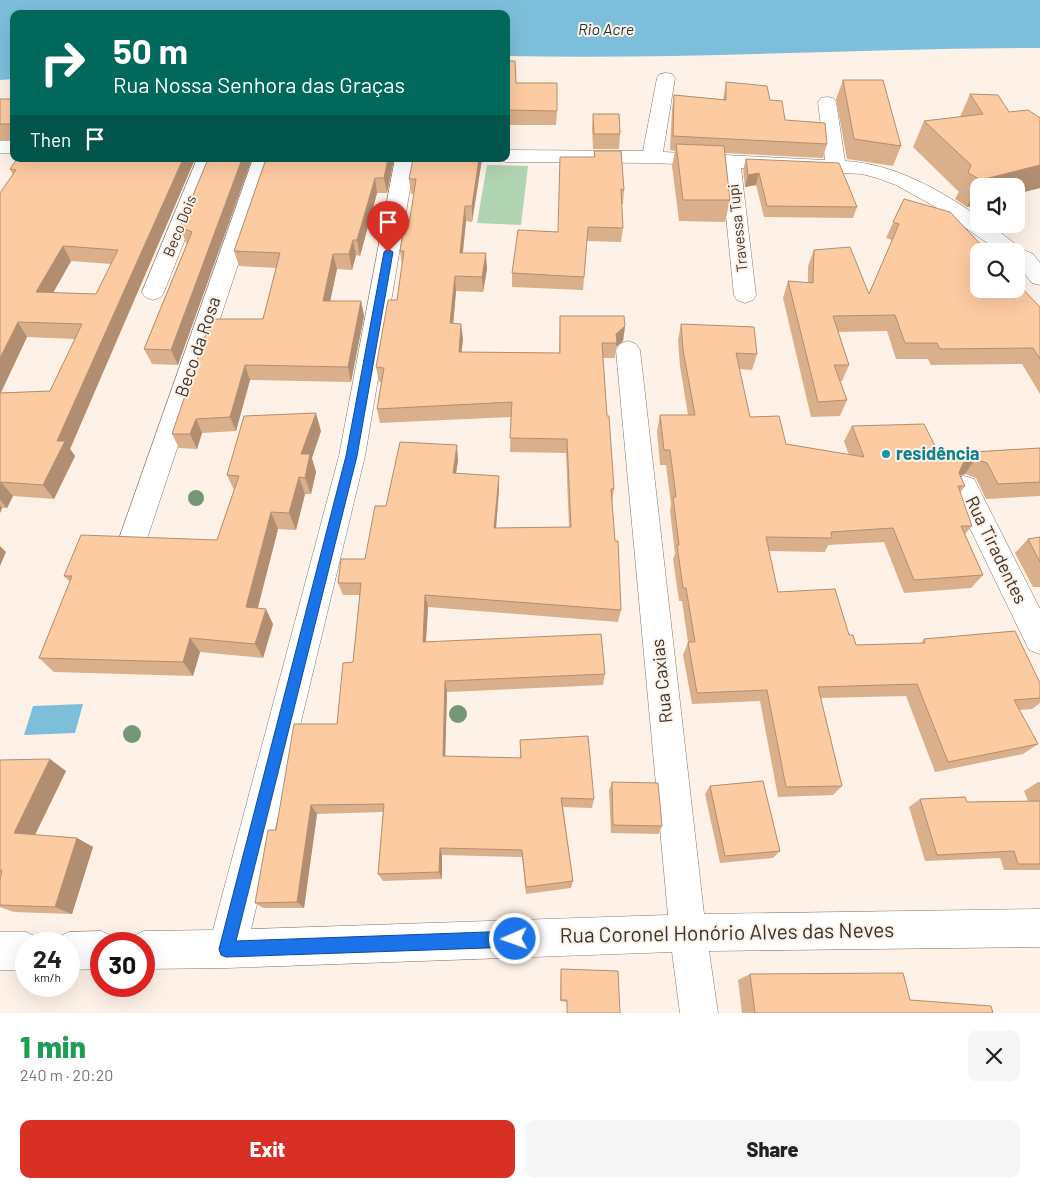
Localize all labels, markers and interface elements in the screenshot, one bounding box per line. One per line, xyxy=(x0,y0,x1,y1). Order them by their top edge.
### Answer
water label: Rio Acre xyxy=(578,19,634,38)
text: 50 m xyxy=(113,29,188,71)
icon: right xyxy=(30,30,95,95)
text: Rua Nossa Senhora das Graças xyxy=(113,71,405,97)
icon: arrive xyxy=(81,125,109,153)
text: Then xyxy=(30,128,71,151)
map controls xyxy=(970,178,1025,298)
button: sound xyxy=(970,178,1025,233)
street label: Travessa Tupi xyxy=(723,183,751,273)
street label: Beco Dois xyxy=(159,192,200,259)
pin xyxy=(367,201,409,252)
icon: arrive xyxy=(374,208,402,236)
button: search xyxy=(970,243,1025,298)
street label: Beco da Rosa xyxy=(170,294,225,400)
place label: residência xyxy=(896,442,980,464)
marker: residência xyxy=(880,448,892,460)
street label: Rua Tiradentes xyxy=(961,492,1032,607)
street label: Rua Caxias xyxy=(646,638,676,724)
position arrow xyxy=(488,912,540,964)
street label: Rua Coronel Honório Alves das Neves xyxy=(559,916,895,947)
speed limit sign: 30 xyxy=(90,932,155,997)
text: 24 xyxy=(33,943,62,973)
text: km/h xyxy=(34,970,61,984)
text: 1 min xyxy=(20,1028,86,1064)
button: close xyxy=(968,1030,1020,1082)
text: 240 m · 20:20 xyxy=(20,1065,113,1084)
button: Exit xyxy=(20,1120,515,1178)
button: Share xyxy=(525,1120,1020,1178)

